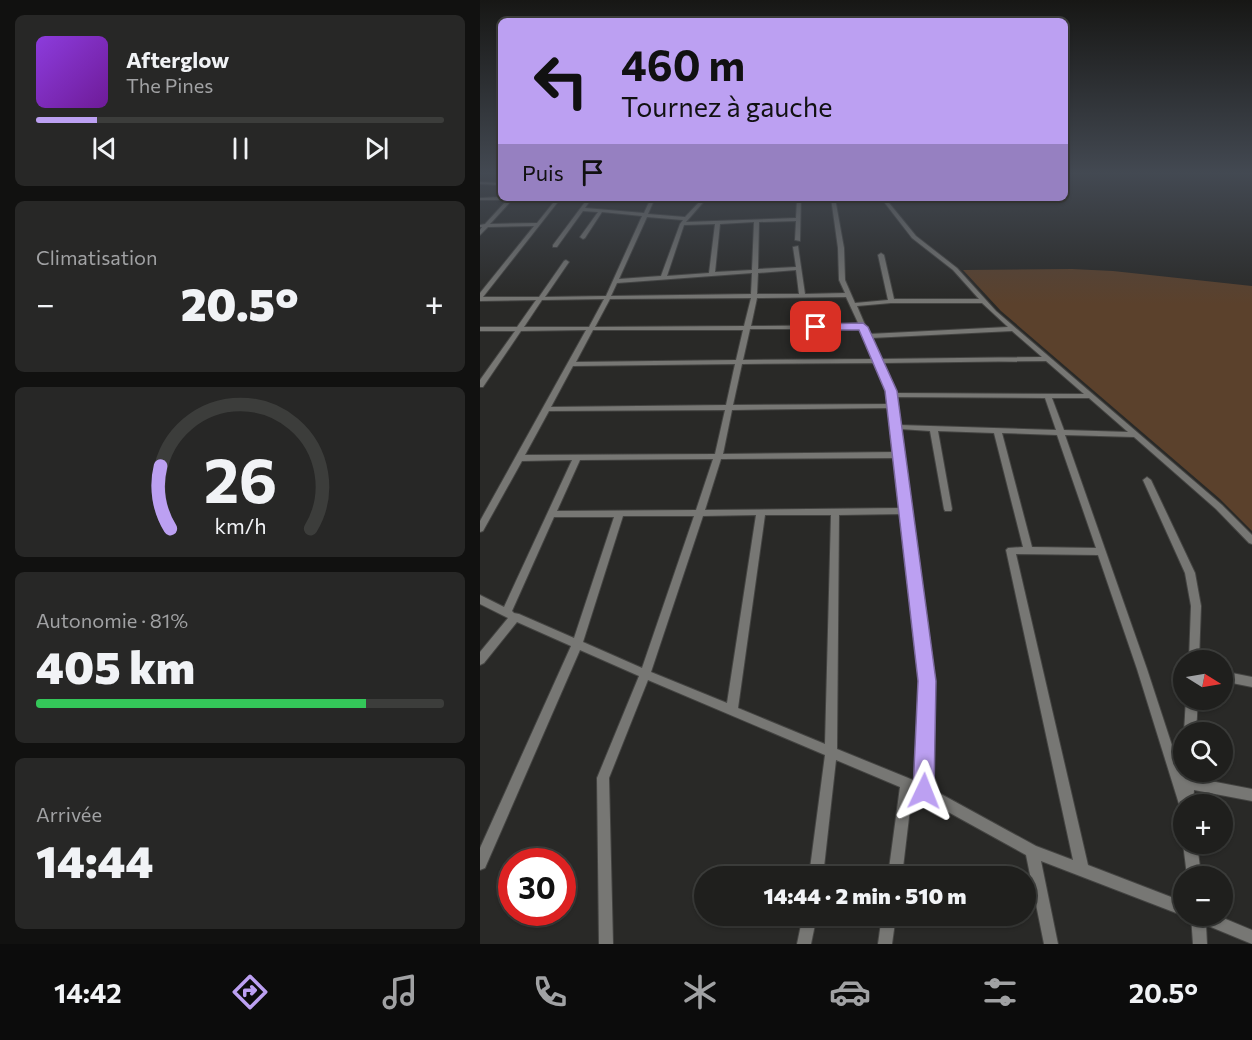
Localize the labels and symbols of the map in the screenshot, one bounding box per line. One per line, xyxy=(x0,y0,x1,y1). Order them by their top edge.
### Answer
pin xyxy=(790,301,841,352)
north arrow xyxy=(1173,650,1233,710)
position arrow xyxy=(892,759,956,823)
speed limit sign: 30 xyxy=(498,848,576,926)

